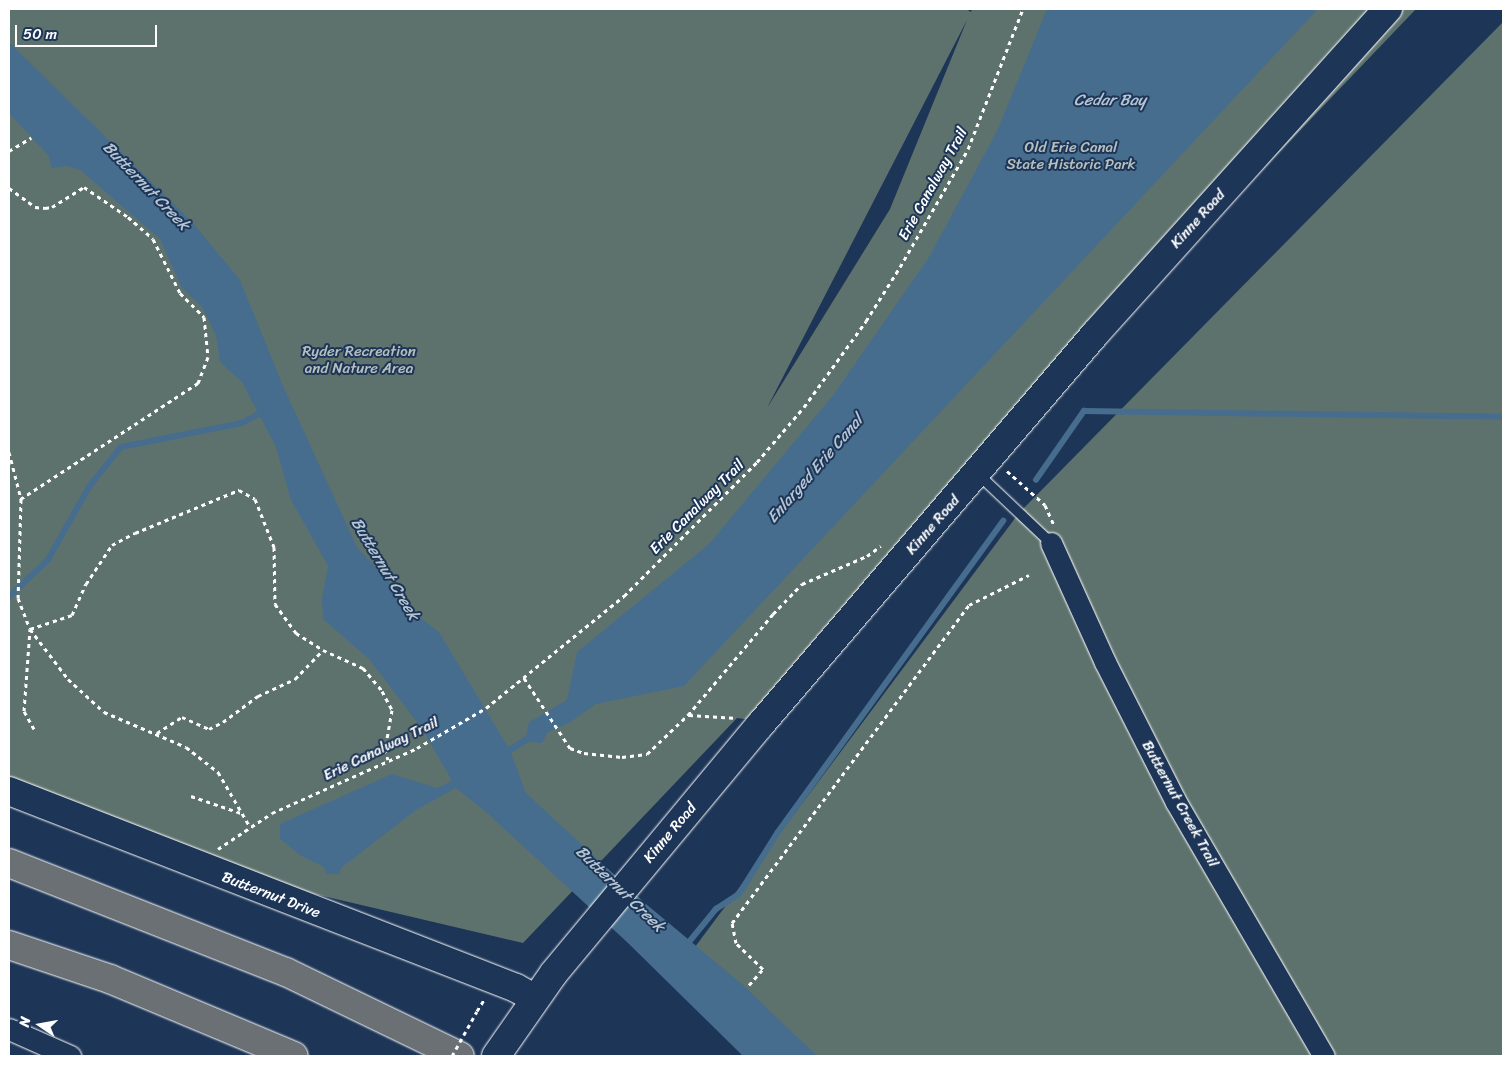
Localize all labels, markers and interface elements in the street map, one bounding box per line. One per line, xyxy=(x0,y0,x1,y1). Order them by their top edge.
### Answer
scale bar xyxy=(18,15,160,47)
text: 50 m xyxy=(23,21,57,47)
water label: Cedar Bay xyxy=(1074,90,1146,110)
street label: Erie Canalway Trail xyxy=(895,125,971,243)
water label: Butternut Creek xyxy=(99,138,193,234)
park label: Old Erie Canal State Historic Park xyxy=(1006,138,1136,173)
street label: Kinne Road xyxy=(1167,186,1229,252)
park label: Ryder Recreation and Nature Area xyxy=(302,342,416,377)
water label: Enlarged Erie Canal xyxy=(763,411,867,527)
street label: Erie Canalway Trail xyxy=(646,456,748,558)
street label: Kinne Road xyxy=(902,491,964,559)
water label: Butternut Creek xyxy=(347,514,423,624)
street label: Erie Canalway Trail xyxy=(321,713,441,785)
street label: Butternut Creek Trail xyxy=(1138,738,1222,870)
street label: Kinne Road xyxy=(640,799,700,867)
water label: Butternut Creek xyxy=(572,842,668,936)
street label: Butternut Drive xyxy=(219,868,323,922)
north arrow xyxy=(15,1000,65,1050)
text: N xyxy=(12,1014,38,1029)

